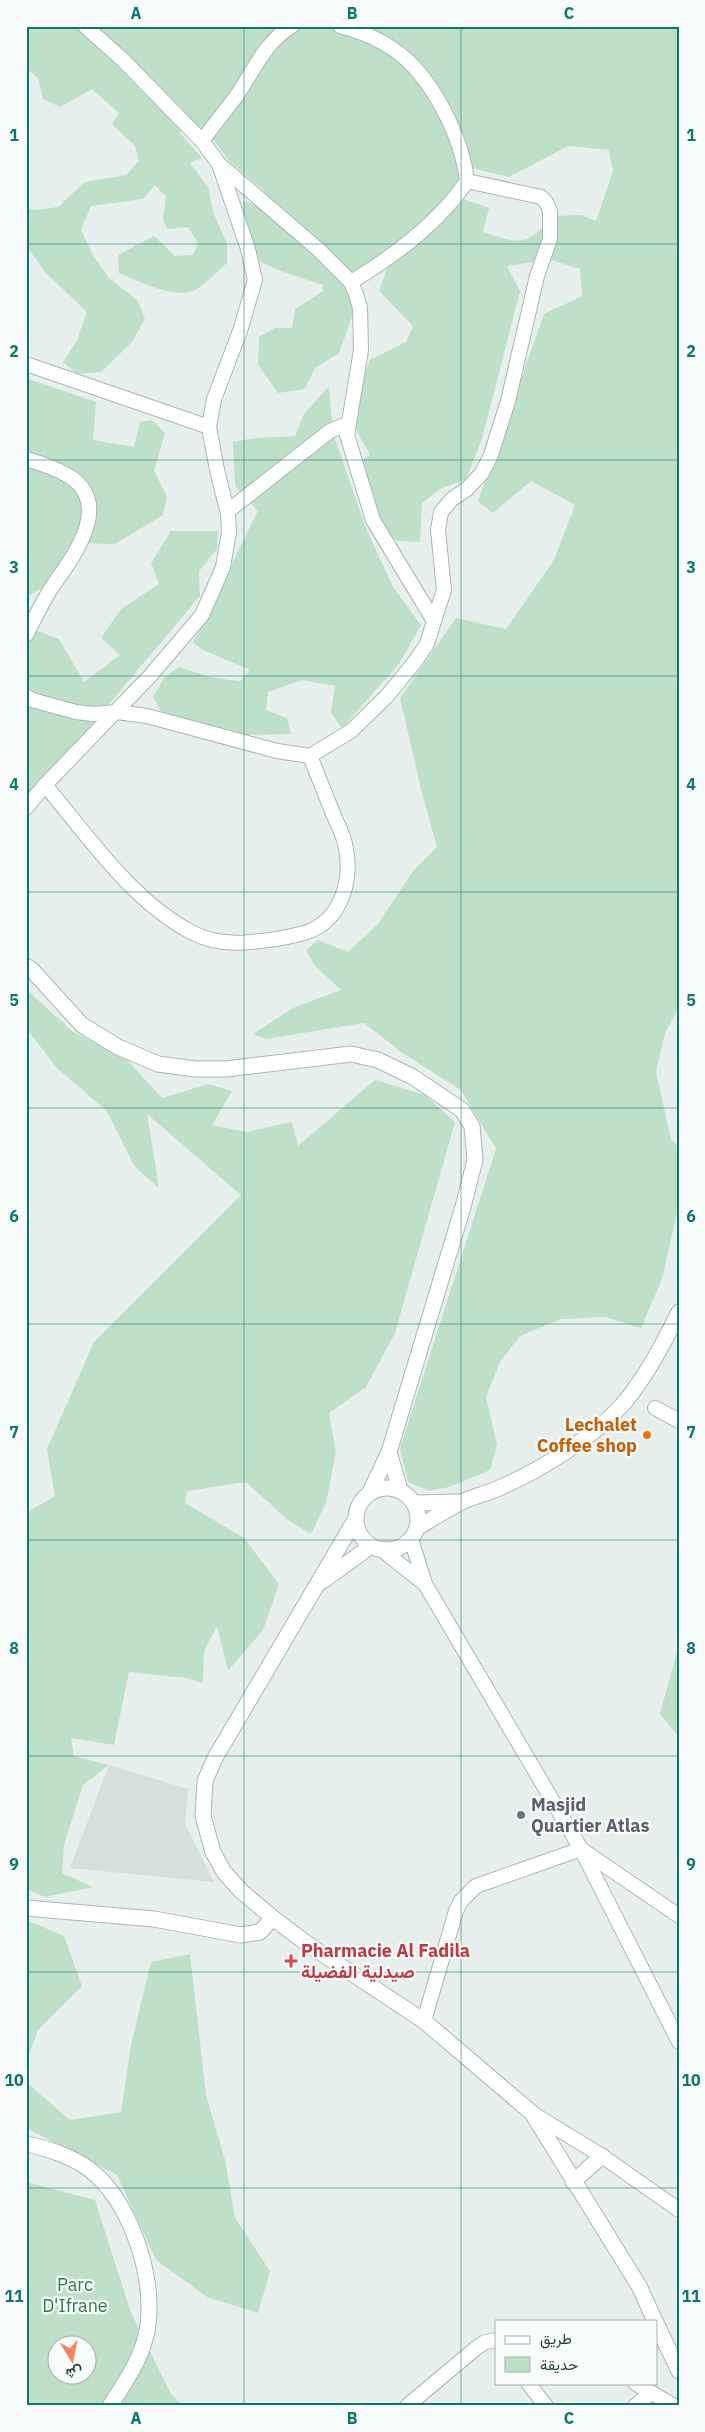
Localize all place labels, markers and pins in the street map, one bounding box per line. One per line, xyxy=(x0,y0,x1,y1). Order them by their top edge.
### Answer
place label: Lechalet Coffee shop xyxy=(537,1413,637,1457)
marker: Lechalet Coffee shop xyxy=(641,1429,653,1441)
place label: Masjid Quartier Atlas xyxy=(531,1793,650,1837)
marker: Masjid Quartier Atlas xyxy=(515,1809,527,1821)
place label: Pharmacie Al Fadila صيدلية الفضيلة xyxy=(301,1939,470,1983)
marker: Pharmacie Al Fadila صيدلية الفضيلة xyxy=(285,1955,297,1967)

